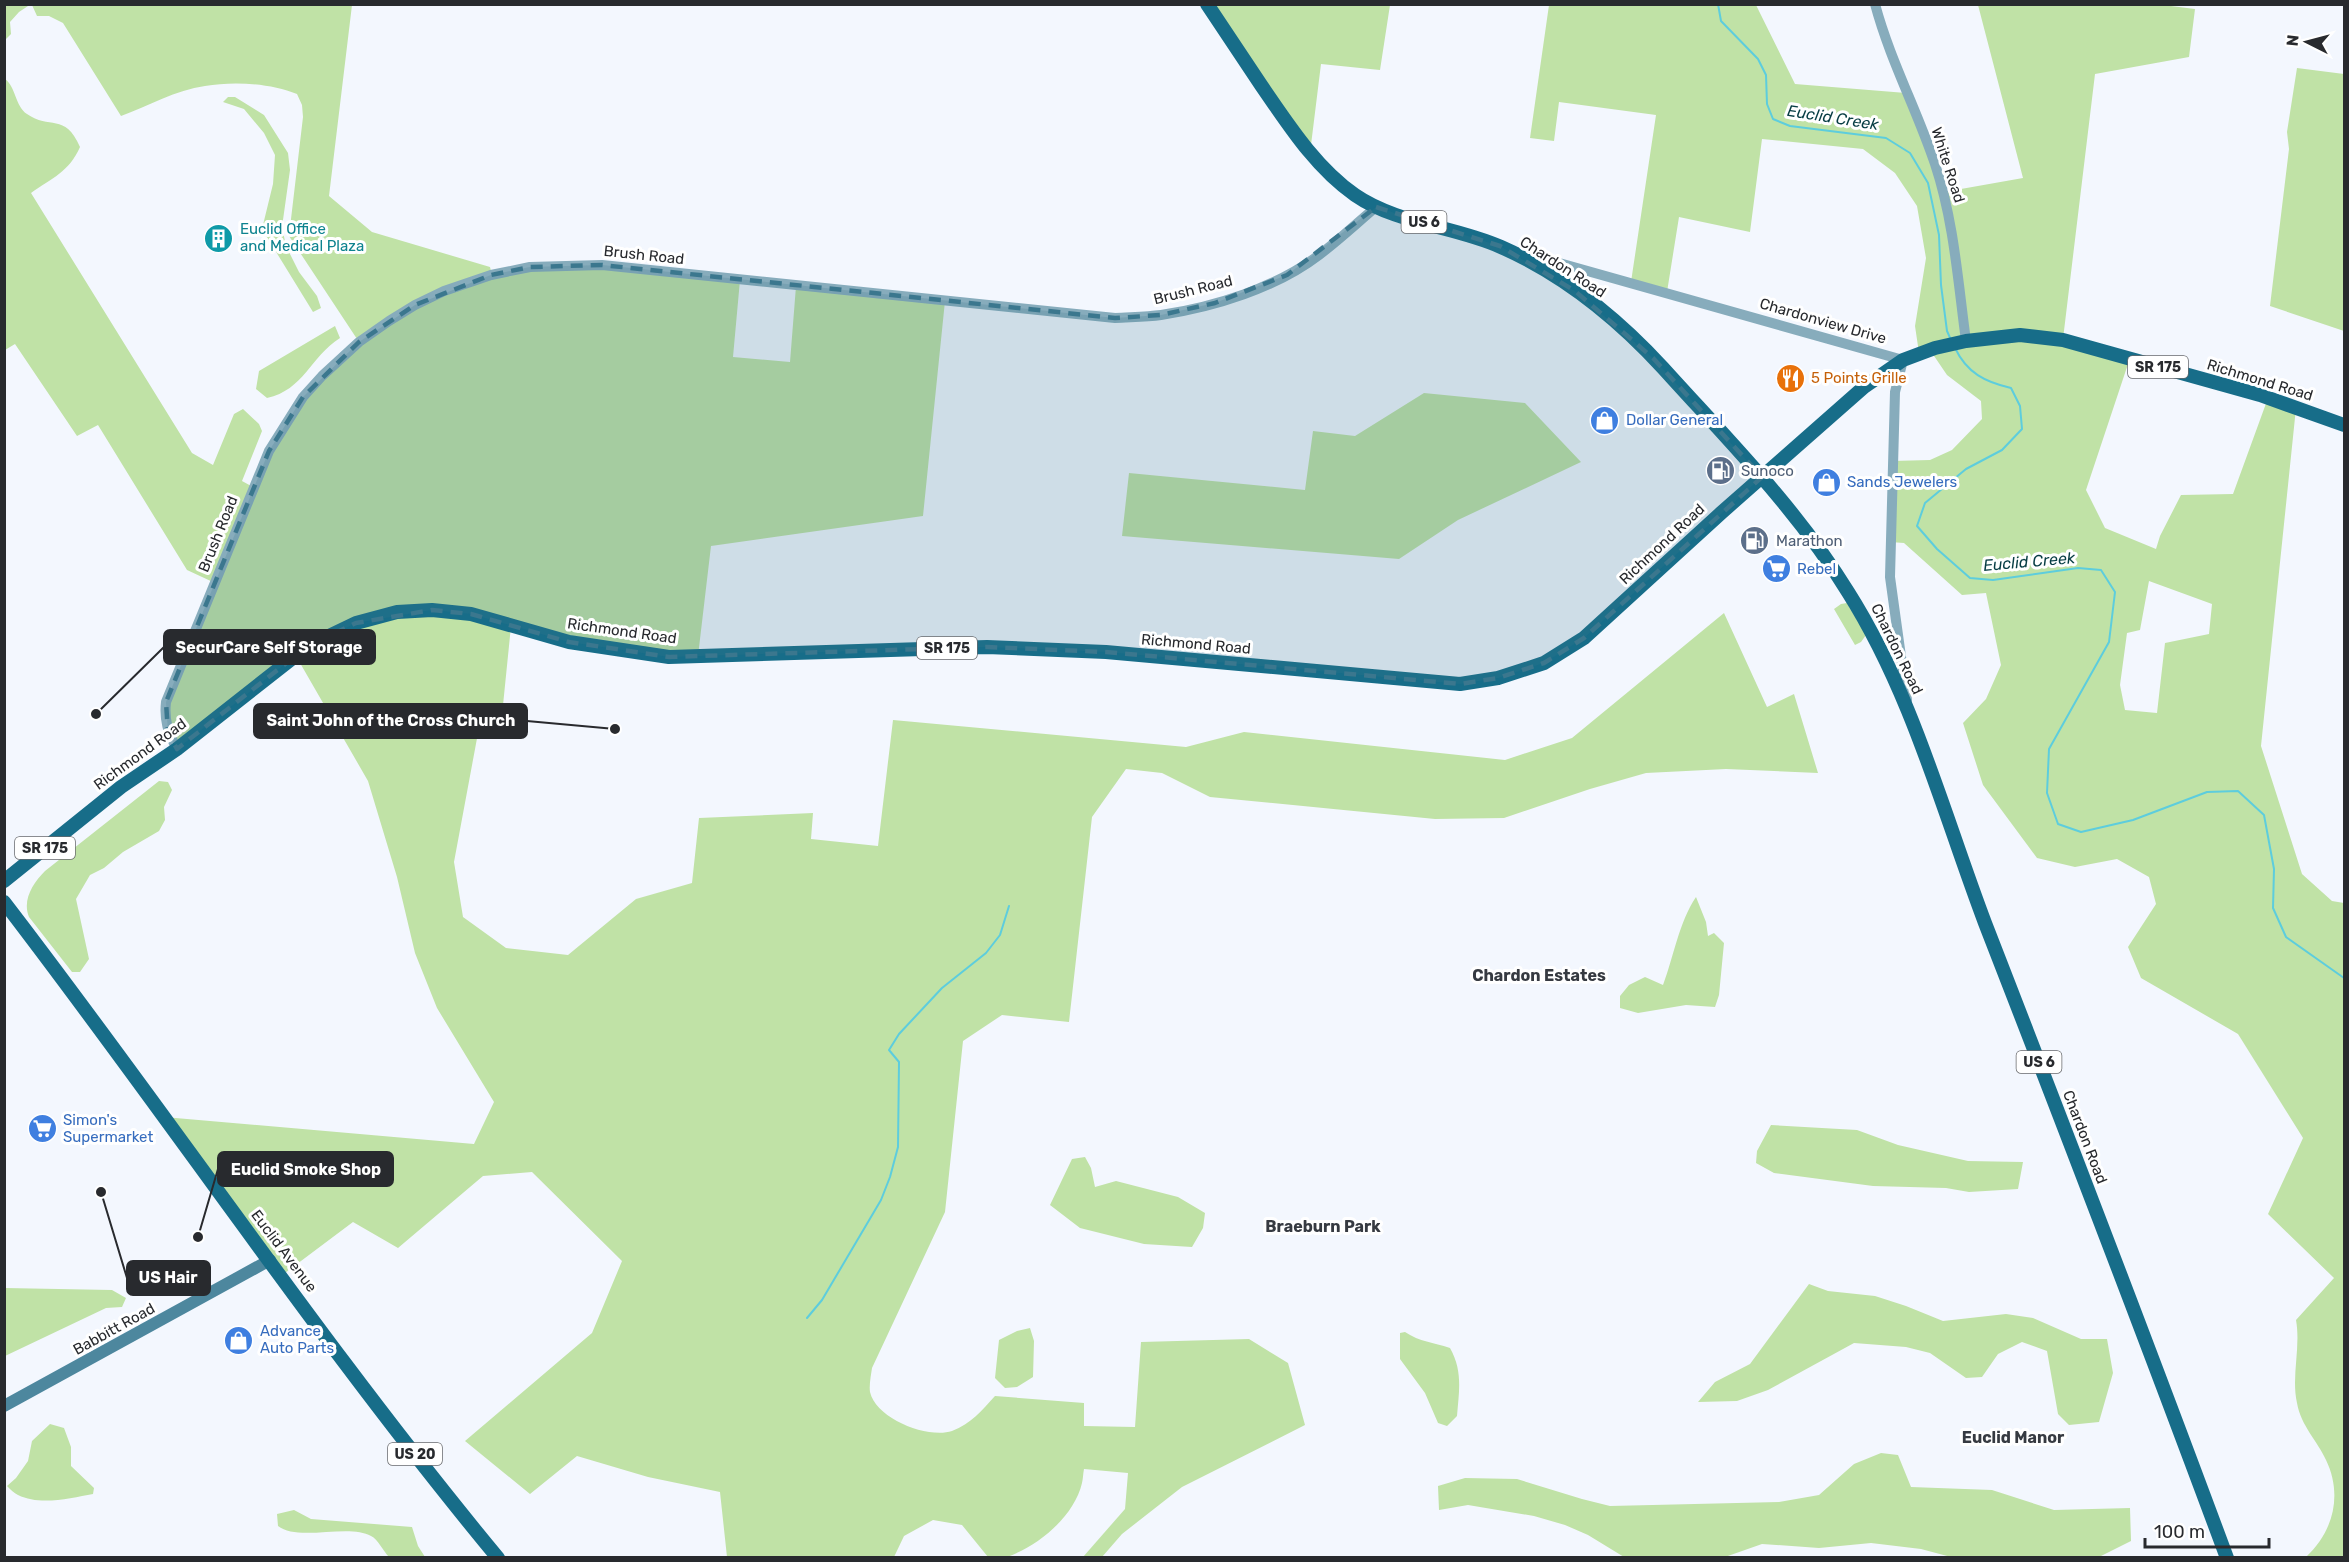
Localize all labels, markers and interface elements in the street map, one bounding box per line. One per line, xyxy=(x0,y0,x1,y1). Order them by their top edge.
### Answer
north arrow xyxy=(2277,12,2337,72)
text: N xyxy=(2283,34,2303,47)
water label: Euclid Creek xyxy=(1786,101,1881,134)
street label: White Road xyxy=(1927,125,1969,205)
road number: US 6 xyxy=(1402,211,1446,233)
place label: Euclid Office and Medical Plaza xyxy=(240,220,364,255)
building icon: Euclid Office and Medical Plaza xyxy=(203,222,235,254)
street label: Chardon Road xyxy=(1517,233,1609,301)
street label: Brush Road xyxy=(603,242,685,268)
street label: Brush Road xyxy=(1152,271,1234,309)
street label: Chardonview Drive xyxy=(1758,294,1888,348)
street label: Richmond Road xyxy=(2205,355,2315,405)
road number: SR 175 xyxy=(2128,356,2188,378)
restaurant icon: 5 Points Grille xyxy=(1774,362,1806,394)
place label: 5 Points Grille xyxy=(1811,369,1907,387)
shop icon: Dollar General xyxy=(1589,404,1621,436)
place label: Dollar General xyxy=(1626,411,1723,429)
fuel station icon: Sunoco xyxy=(1704,455,1736,487)
place label: Sunoco xyxy=(1741,462,1794,480)
shop icon: Sands Jewelers xyxy=(1810,466,1842,498)
place label: Sands Jewelers xyxy=(1847,473,1958,491)
street label: Brush Road xyxy=(195,493,241,575)
street label: Richmond Road xyxy=(1616,500,1708,588)
fuel station icon: Marathon xyxy=(1739,525,1771,557)
place label: Marathon xyxy=(1776,532,1843,550)
water label: Euclid Creek xyxy=(1982,548,2076,575)
supermarket icon: Rebel xyxy=(1760,553,1792,585)
place label: Rebel xyxy=(1797,560,1836,578)
street label: Chardon Road xyxy=(1867,601,1927,697)
street label: Richmond Road xyxy=(566,614,678,648)
callout: SecurCare Self Storage xyxy=(164,630,375,664)
street label: Richmond Road xyxy=(1140,630,1252,658)
road number: SR 175 xyxy=(917,637,977,659)
text: SecurCare Self Storage xyxy=(176,638,362,657)
callout: Saint John of the Cross Church xyxy=(254,704,527,738)
text: Saint John of the Cross Church xyxy=(267,711,515,730)
street label: Richmond Road xyxy=(90,714,190,794)
road number: SR 175 xyxy=(15,837,75,859)
district label: Chardon Estates xyxy=(1472,966,1606,985)
road number: US 6 xyxy=(2016,1051,2062,1073)
street label: Chardon Road xyxy=(2059,1088,2111,1186)
place label: Simon's Supermarket xyxy=(63,1111,153,1146)
supermarket icon: Simon's Supermarket xyxy=(26,1113,58,1145)
callout: Euclid Smoke Shop xyxy=(218,1152,393,1186)
text: Euclid Smoke Shop xyxy=(231,1160,381,1179)
street label: Euclid Avenue xyxy=(247,1206,321,1296)
district label: Braeburn Park xyxy=(1265,1217,1381,1236)
callout: US Hair xyxy=(127,1261,210,1295)
text: US Hair xyxy=(139,1268,198,1287)
street label: Babbitt Road xyxy=(70,1299,158,1359)
place label: Advance Auto Parts xyxy=(260,1322,334,1357)
shop icon: Advance Auto Parts xyxy=(223,1324,255,1356)
district label: Euclid Manor xyxy=(1962,1428,2065,1447)
road number: US 20 xyxy=(388,1443,442,1465)
scale bar xyxy=(2145,1511,2270,1549)
text: 100 m xyxy=(2154,1521,2205,1543)

